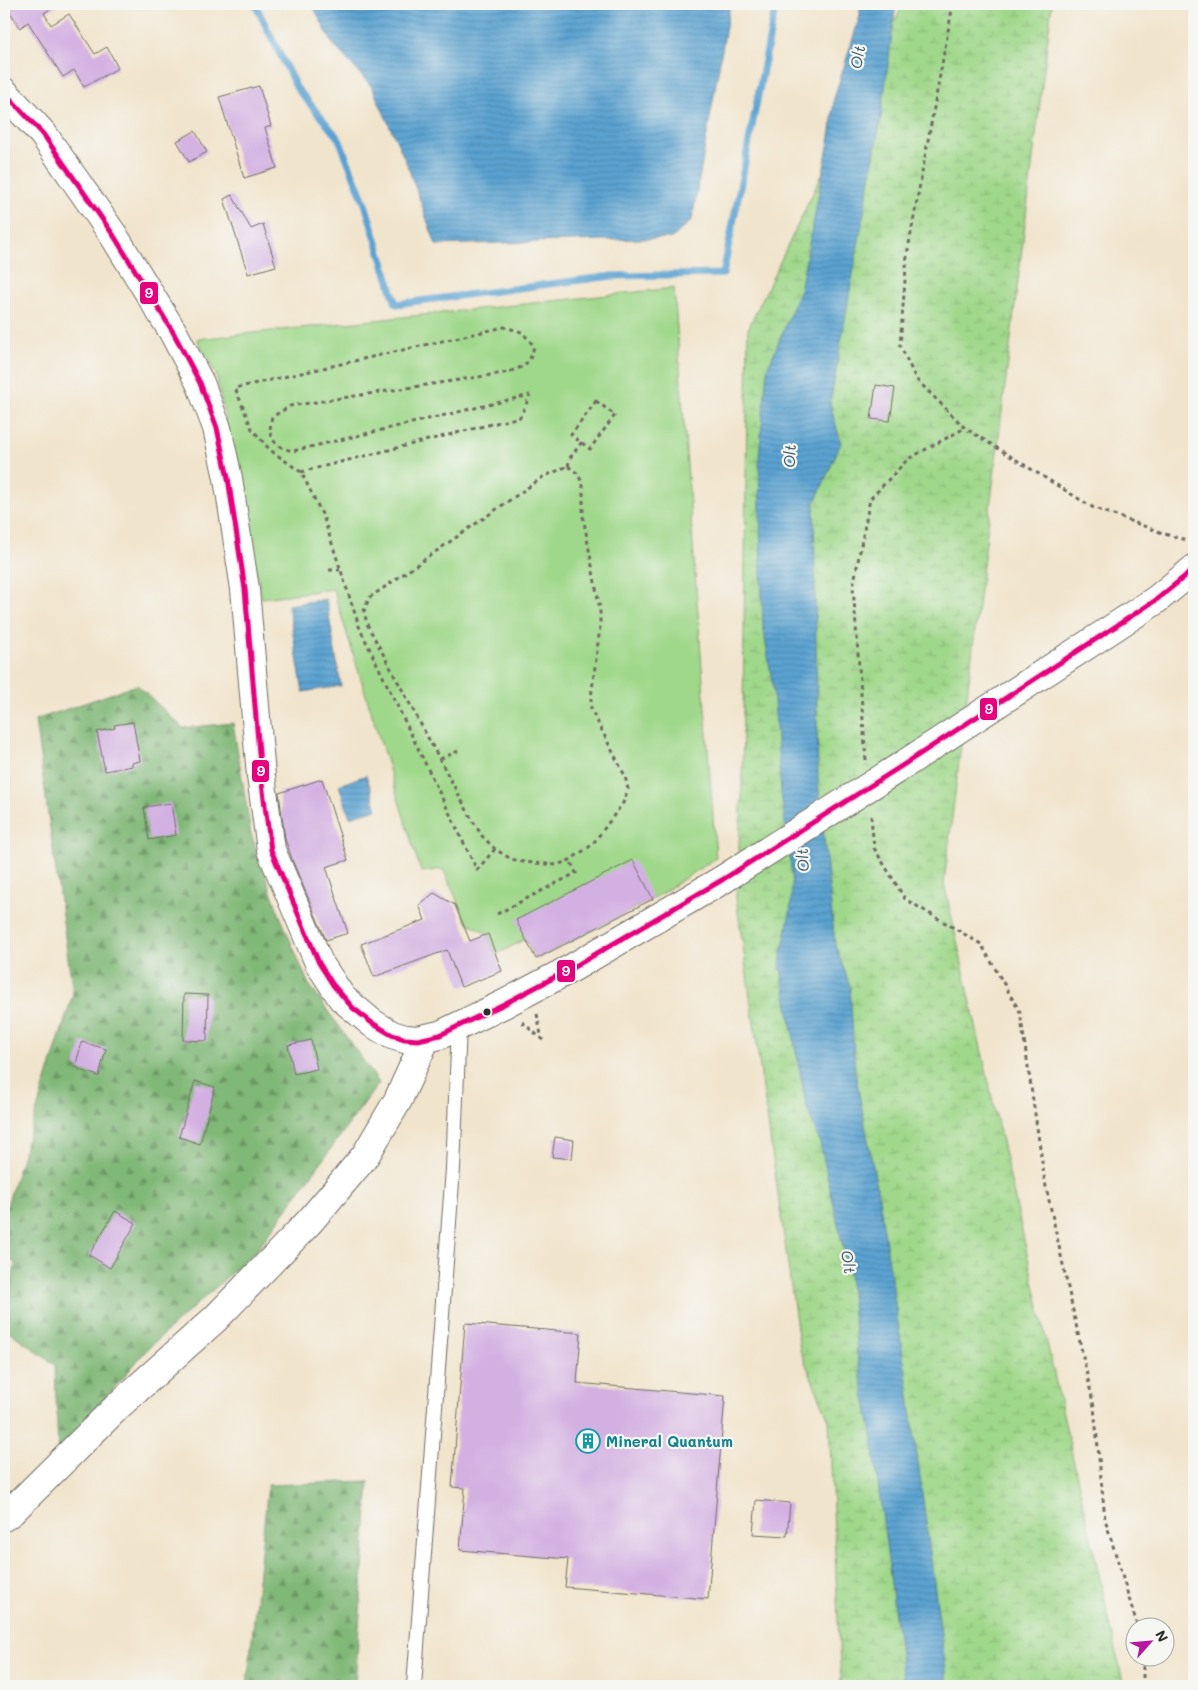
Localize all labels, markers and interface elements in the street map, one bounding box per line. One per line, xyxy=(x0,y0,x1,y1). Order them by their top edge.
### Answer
water label: Olt xyxy=(845,43,869,71)
line badge: 9 xyxy=(139,281,159,305)
text: 9 xyxy=(145,283,154,302)
water label: Olt xyxy=(778,444,800,468)
line badge: 9 xyxy=(979,697,998,721)
text: 9 xyxy=(985,699,994,718)
line badge: 9 xyxy=(251,759,270,783)
text: 9 xyxy=(257,761,266,780)
water label: Olt xyxy=(791,847,813,873)
line badge: 9 xyxy=(556,959,576,983)
text: 9 xyxy=(562,961,571,980)
unlabelled marker xyxy=(482,1007,492,1017)
water label: Olt xyxy=(837,1249,861,1275)
building icon: Mineral Quantum xyxy=(575,1428,601,1454)
place label: Mineral Quantum xyxy=(606,1431,733,1451)
north arrow xyxy=(1126,1618,1176,1668)
text: N xyxy=(1151,1627,1173,1645)

